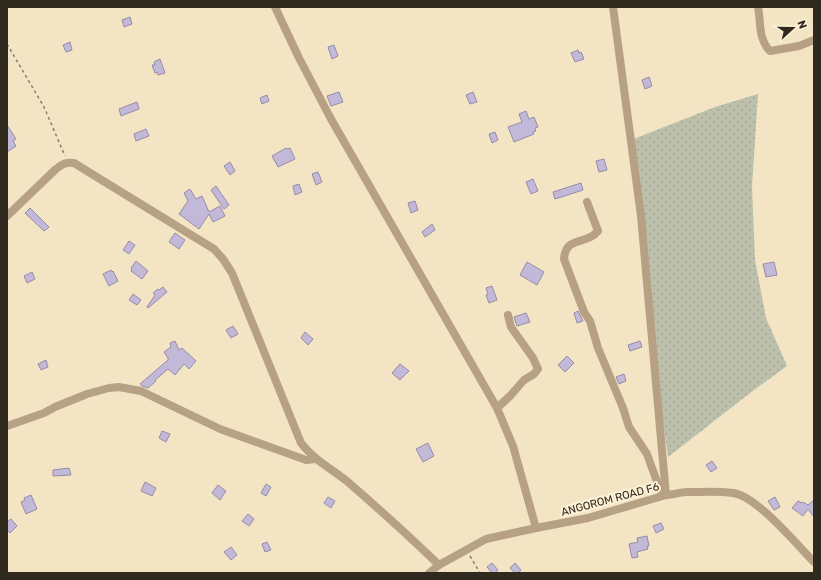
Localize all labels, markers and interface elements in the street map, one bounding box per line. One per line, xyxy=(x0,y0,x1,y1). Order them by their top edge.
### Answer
north arrow xyxy=(773,8,813,48)
text: N xyxy=(794,19,809,31)
street label: ANGOROM ROAD F6 xyxy=(560,480,661,519)

